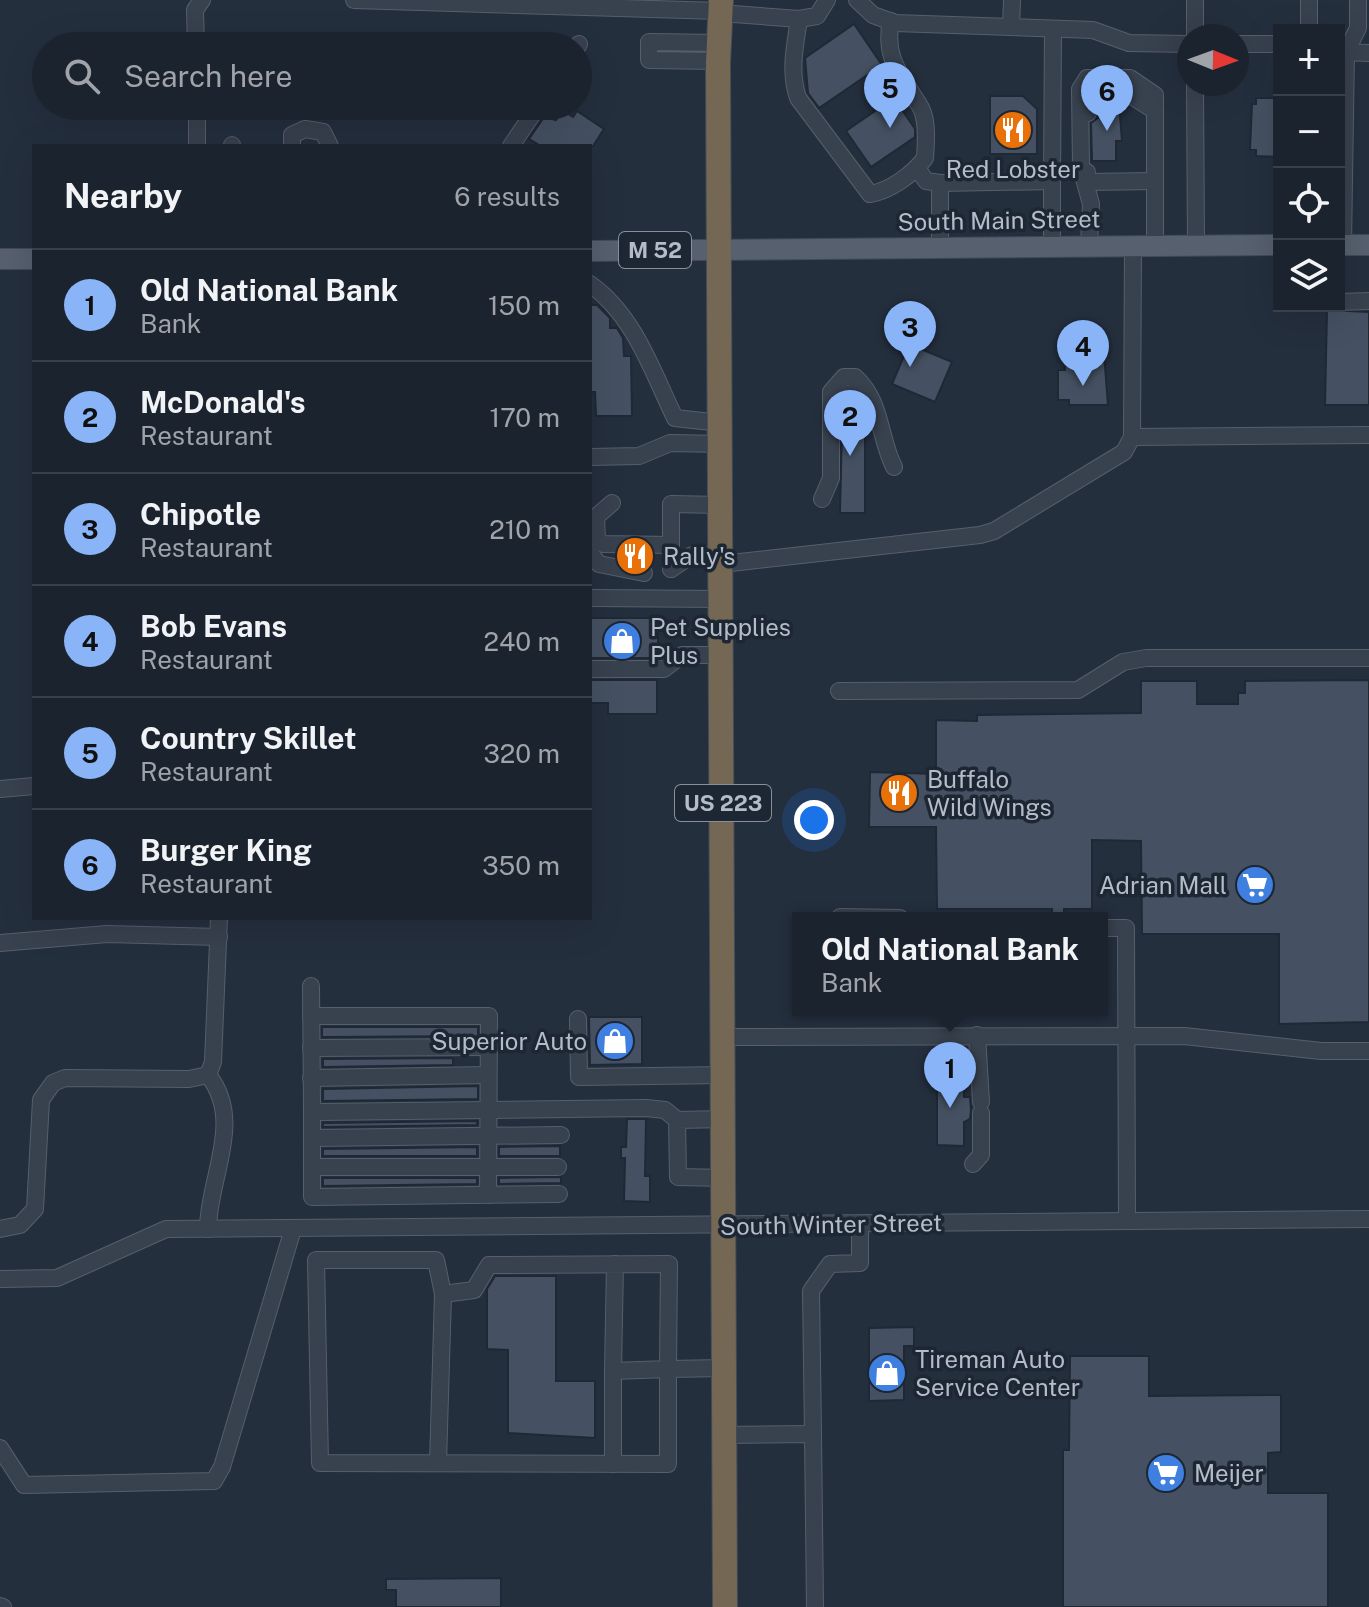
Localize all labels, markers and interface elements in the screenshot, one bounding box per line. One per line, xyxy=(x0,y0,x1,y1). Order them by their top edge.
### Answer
north arrow xyxy=(1177,24,1249,96)
map controls xyxy=(1273,24,1345,312)
button: + xyxy=(1273,24,1345,96)
search box xyxy=(32,32,592,120)
icon: search xyxy=(60,54,104,98)
text: Search here xyxy=(124,58,292,94)
pin: 5 xyxy=(864,62,916,128)
pin: 6 xyxy=(1081,65,1133,131)
button: − xyxy=(1273,96,1345,168)
restaurant icon: Red Lobster xyxy=(992,109,1034,151)
place label: Red Lobster xyxy=(946,155,1080,183)
button: locate xyxy=(1273,168,1345,240)
text: Nearby xyxy=(64,176,182,216)
text: 6 results xyxy=(454,181,560,212)
street label: South Main Street xyxy=(897,204,1101,236)
road number: M 52 xyxy=(619,232,691,268)
button: layers xyxy=(1273,240,1345,312)
text: Old National Bank xyxy=(140,272,398,308)
text: 1 xyxy=(84,290,96,321)
text: 150 m xyxy=(488,290,560,321)
pin: 3 xyxy=(884,301,936,367)
text: Bank xyxy=(140,308,201,339)
pin: 4 xyxy=(1057,320,1109,386)
text: McDonald's xyxy=(140,384,305,420)
pin: 2 xyxy=(824,390,876,456)
text: 2 xyxy=(82,402,98,433)
text: 170 m xyxy=(490,402,560,433)
text: Restaurant xyxy=(140,420,273,451)
text: Chipotle xyxy=(140,496,261,532)
text: 3 xyxy=(81,514,99,545)
text: 210 m xyxy=(489,514,560,545)
text: Restaurant xyxy=(140,532,273,563)
restaurant icon: Rally's xyxy=(614,535,656,577)
place label: Rally's xyxy=(663,542,735,570)
text: Bob Evans xyxy=(140,608,287,644)
place label: Pet Supplies Plus xyxy=(650,613,791,669)
shop icon: Pet Supplies Plus xyxy=(601,620,643,662)
text: 4 xyxy=(81,626,99,657)
text: 240 m xyxy=(483,626,560,657)
text: Restaurant xyxy=(140,644,273,675)
text: Country Skillet xyxy=(140,720,357,756)
text: 5 xyxy=(81,738,99,769)
text: 320 m xyxy=(483,738,560,769)
text: Restaurant xyxy=(140,756,273,787)
place label: Buffalo Wild Wings xyxy=(927,765,1052,821)
restaurant icon: Buffalo Wild Wings xyxy=(878,772,920,814)
road number: US 223 xyxy=(675,785,771,821)
your location xyxy=(794,800,834,840)
text: Burger King xyxy=(140,832,312,868)
text: 6 xyxy=(81,850,99,881)
text: 350 m xyxy=(482,850,560,881)
supermarket icon: Adrian Mall xyxy=(1234,864,1276,906)
text: Restaurant xyxy=(140,868,273,899)
place label: Adrian Mall xyxy=(1099,871,1227,899)
popup xyxy=(792,912,1108,1016)
text: Old National Bank xyxy=(821,931,1079,967)
text: Bank xyxy=(821,967,882,998)
shop icon: Superior Auto xyxy=(594,1020,636,1062)
place label: Superior Auto xyxy=(431,1027,587,1055)
pin: 1 xyxy=(924,1042,976,1108)
street label: South Winter Street xyxy=(720,1208,942,1240)
place label: Tireman Auto Service Center xyxy=(915,1345,1080,1401)
shop icon: Tireman Auto Service Center xyxy=(866,1352,908,1394)
supermarket icon: Meijer xyxy=(1145,1452,1187,1494)
place label: Meijer xyxy=(1194,1459,1264,1487)

